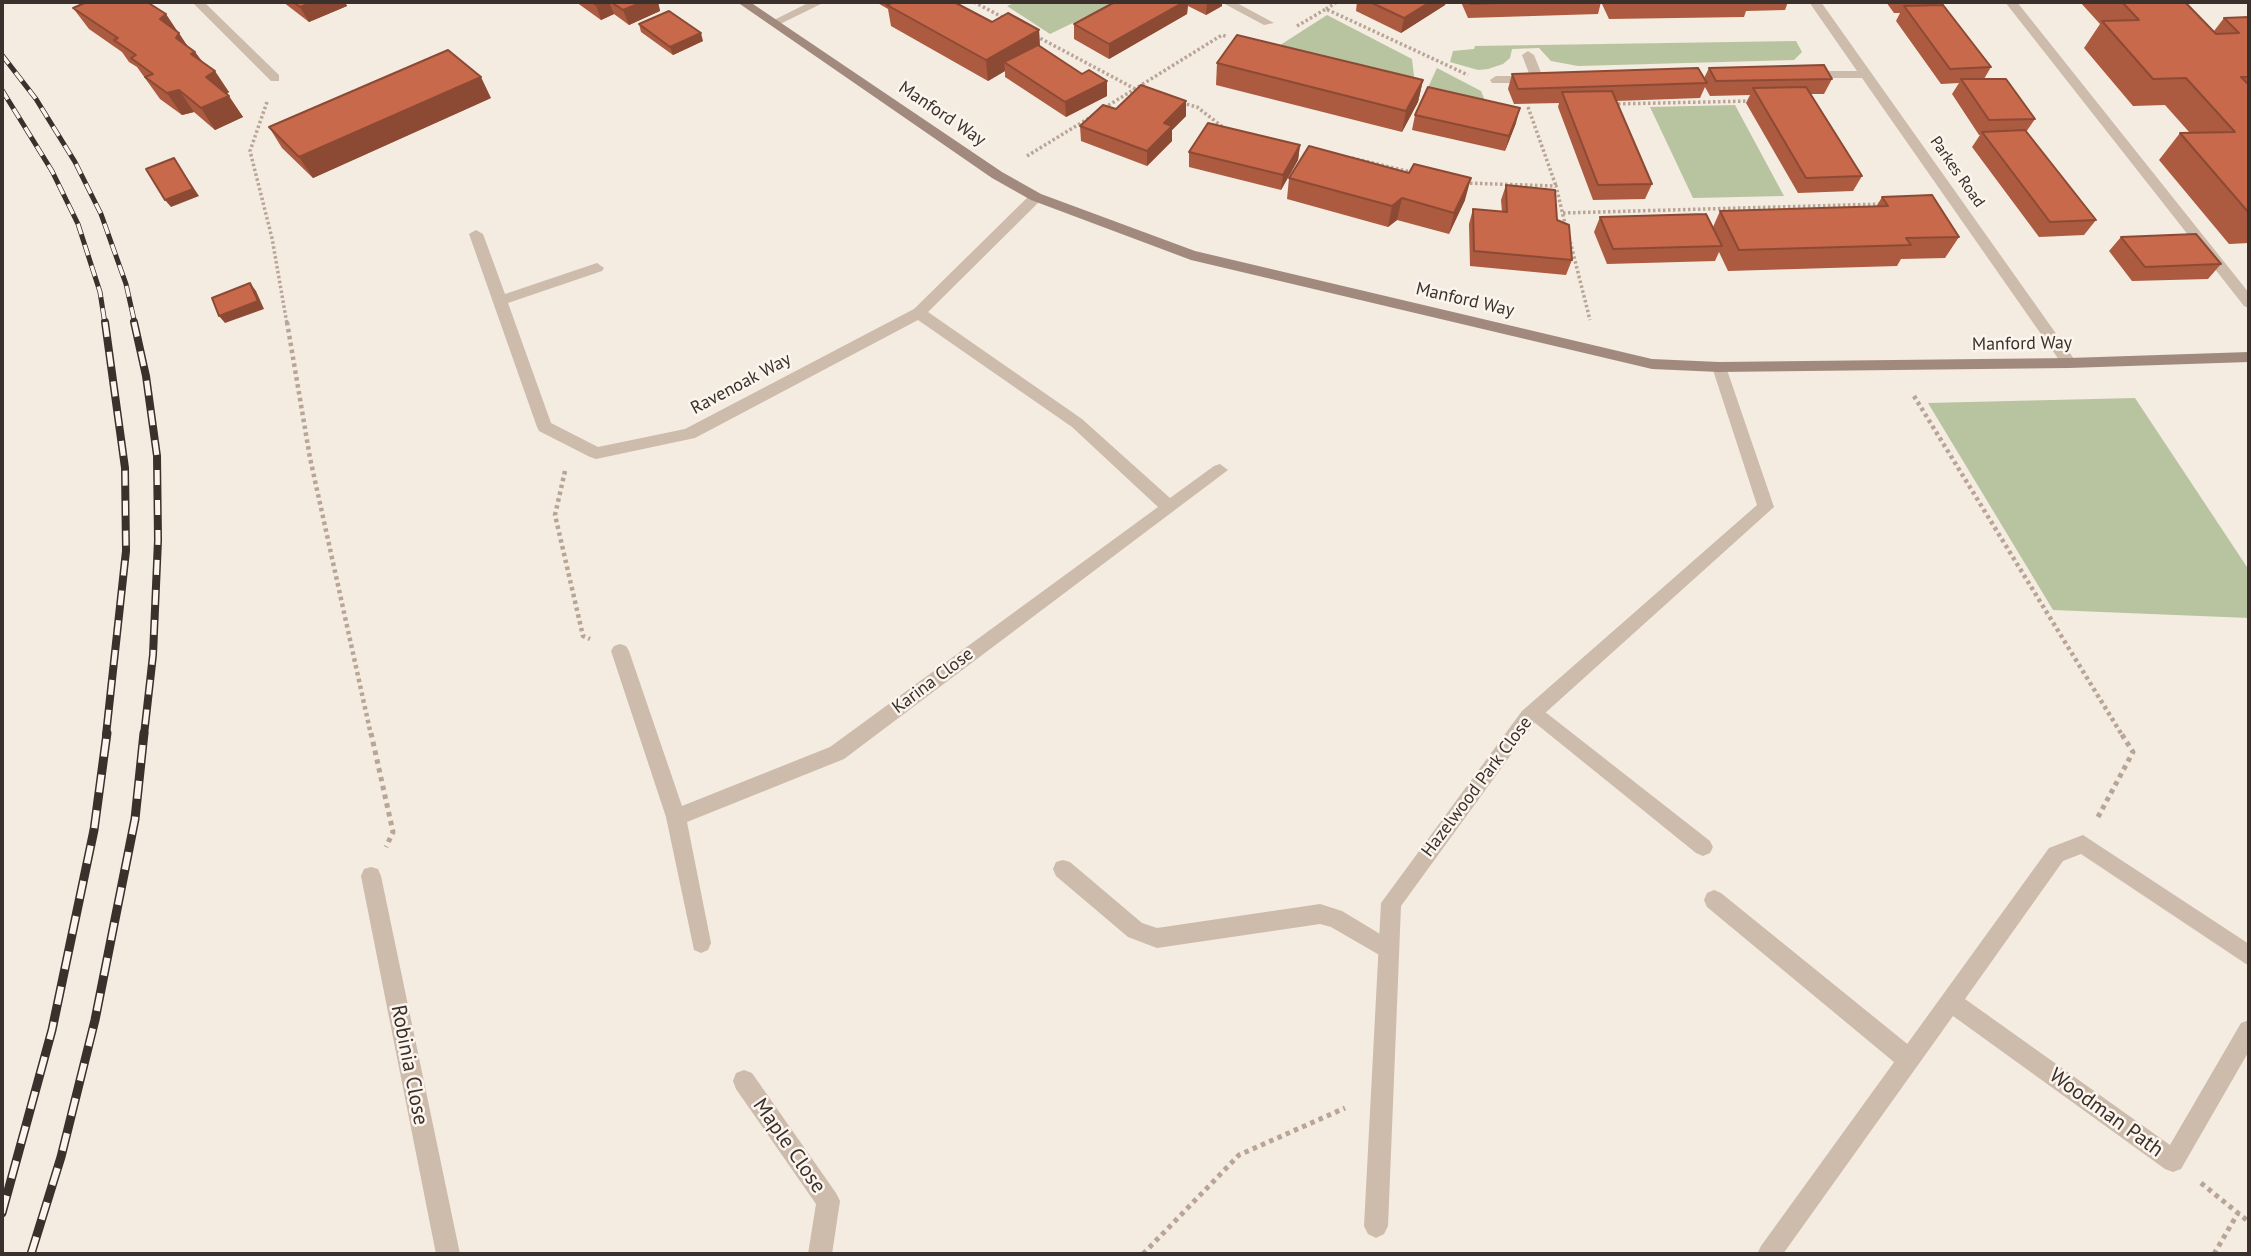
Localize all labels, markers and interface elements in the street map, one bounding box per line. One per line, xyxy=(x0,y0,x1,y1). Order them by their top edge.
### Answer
street label: Manford Way xyxy=(894,77,990,151)
street label: Parkes Road xyxy=(1926,133,1988,211)
street label: Manford Way xyxy=(1414,278,1516,322)
street label: Manford Way xyxy=(1972,332,2072,356)
street label: Ravenoak Way xyxy=(687,349,795,419)
street label: Karina Close xyxy=(888,644,978,718)
street label: Hazelwood Park Close xyxy=(1417,713,1537,861)
street label: Robinia Close xyxy=(385,1003,433,1127)
street label: Woodman Path xyxy=(2044,1063,2168,1163)
street label: Maple Close xyxy=(747,1094,831,1198)

